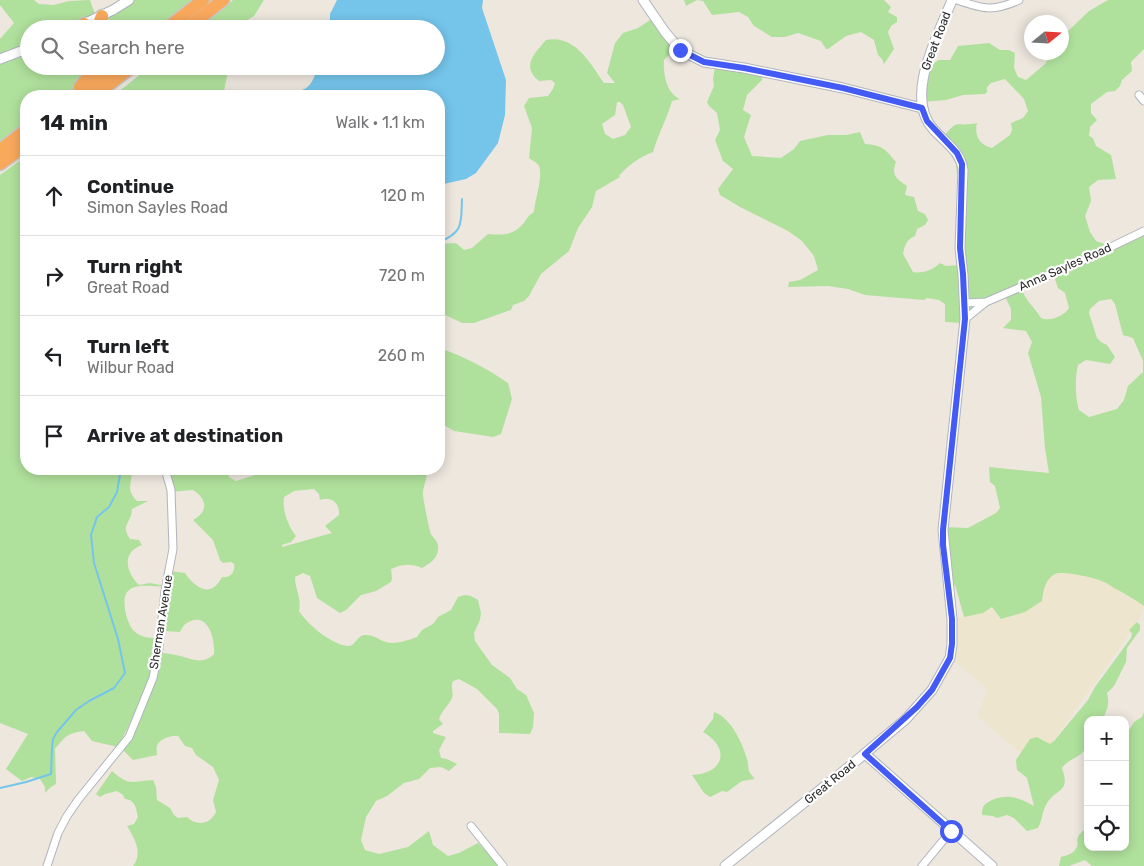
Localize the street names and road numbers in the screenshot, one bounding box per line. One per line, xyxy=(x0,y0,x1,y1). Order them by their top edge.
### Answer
street label: Great Road xyxy=(918,10,954,72)
street label: Anna Sayles Road xyxy=(1017,240,1113,294)
street label: Sherman Avenue xyxy=(147,574,175,670)
street label: Great Road xyxy=(802,757,858,807)

